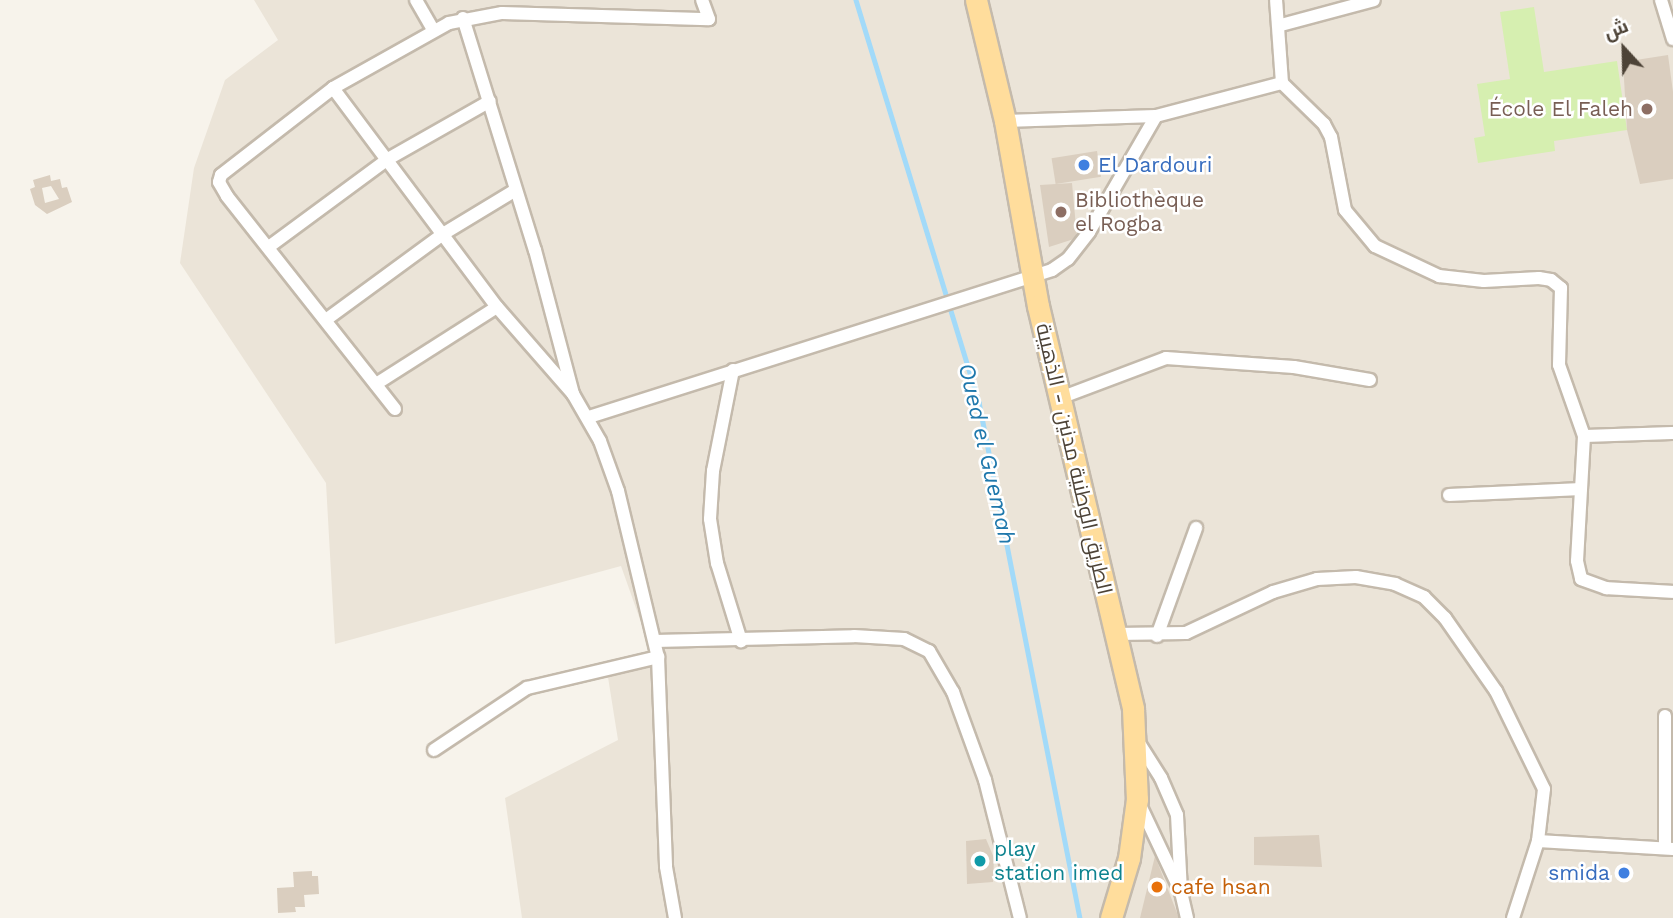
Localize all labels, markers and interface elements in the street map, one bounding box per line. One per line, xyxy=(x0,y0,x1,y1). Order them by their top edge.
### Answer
north arrow xyxy=(1589,14,1659,84)
text: ش xyxy=(1600,14,1632,44)
place label: École El Faleh xyxy=(1488,96,1633,122)
marker: École El Faleh xyxy=(1639,101,1655,117)
place label: El Dardouri xyxy=(1098,152,1213,178)
marker: El Dardouri xyxy=(1076,157,1092,173)
place label: Bibliothèque el Rogba xyxy=(1075,187,1204,237)
marker: Bibliothèque el Rogba xyxy=(1053,204,1069,220)
street label: الطريق الوطنية مدنين - الذهيبة xyxy=(1031,321,1117,597)
water label: Oued el Guemah xyxy=(952,360,1020,548)
place label: play station imed xyxy=(994,836,1123,886)
marker: play station imed xyxy=(972,853,988,869)
place label: smida xyxy=(1548,860,1610,886)
marker: smida xyxy=(1616,865,1632,881)
place label: cafe hsan xyxy=(1171,874,1271,900)
marker: cafe hsan xyxy=(1149,879,1165,895)

